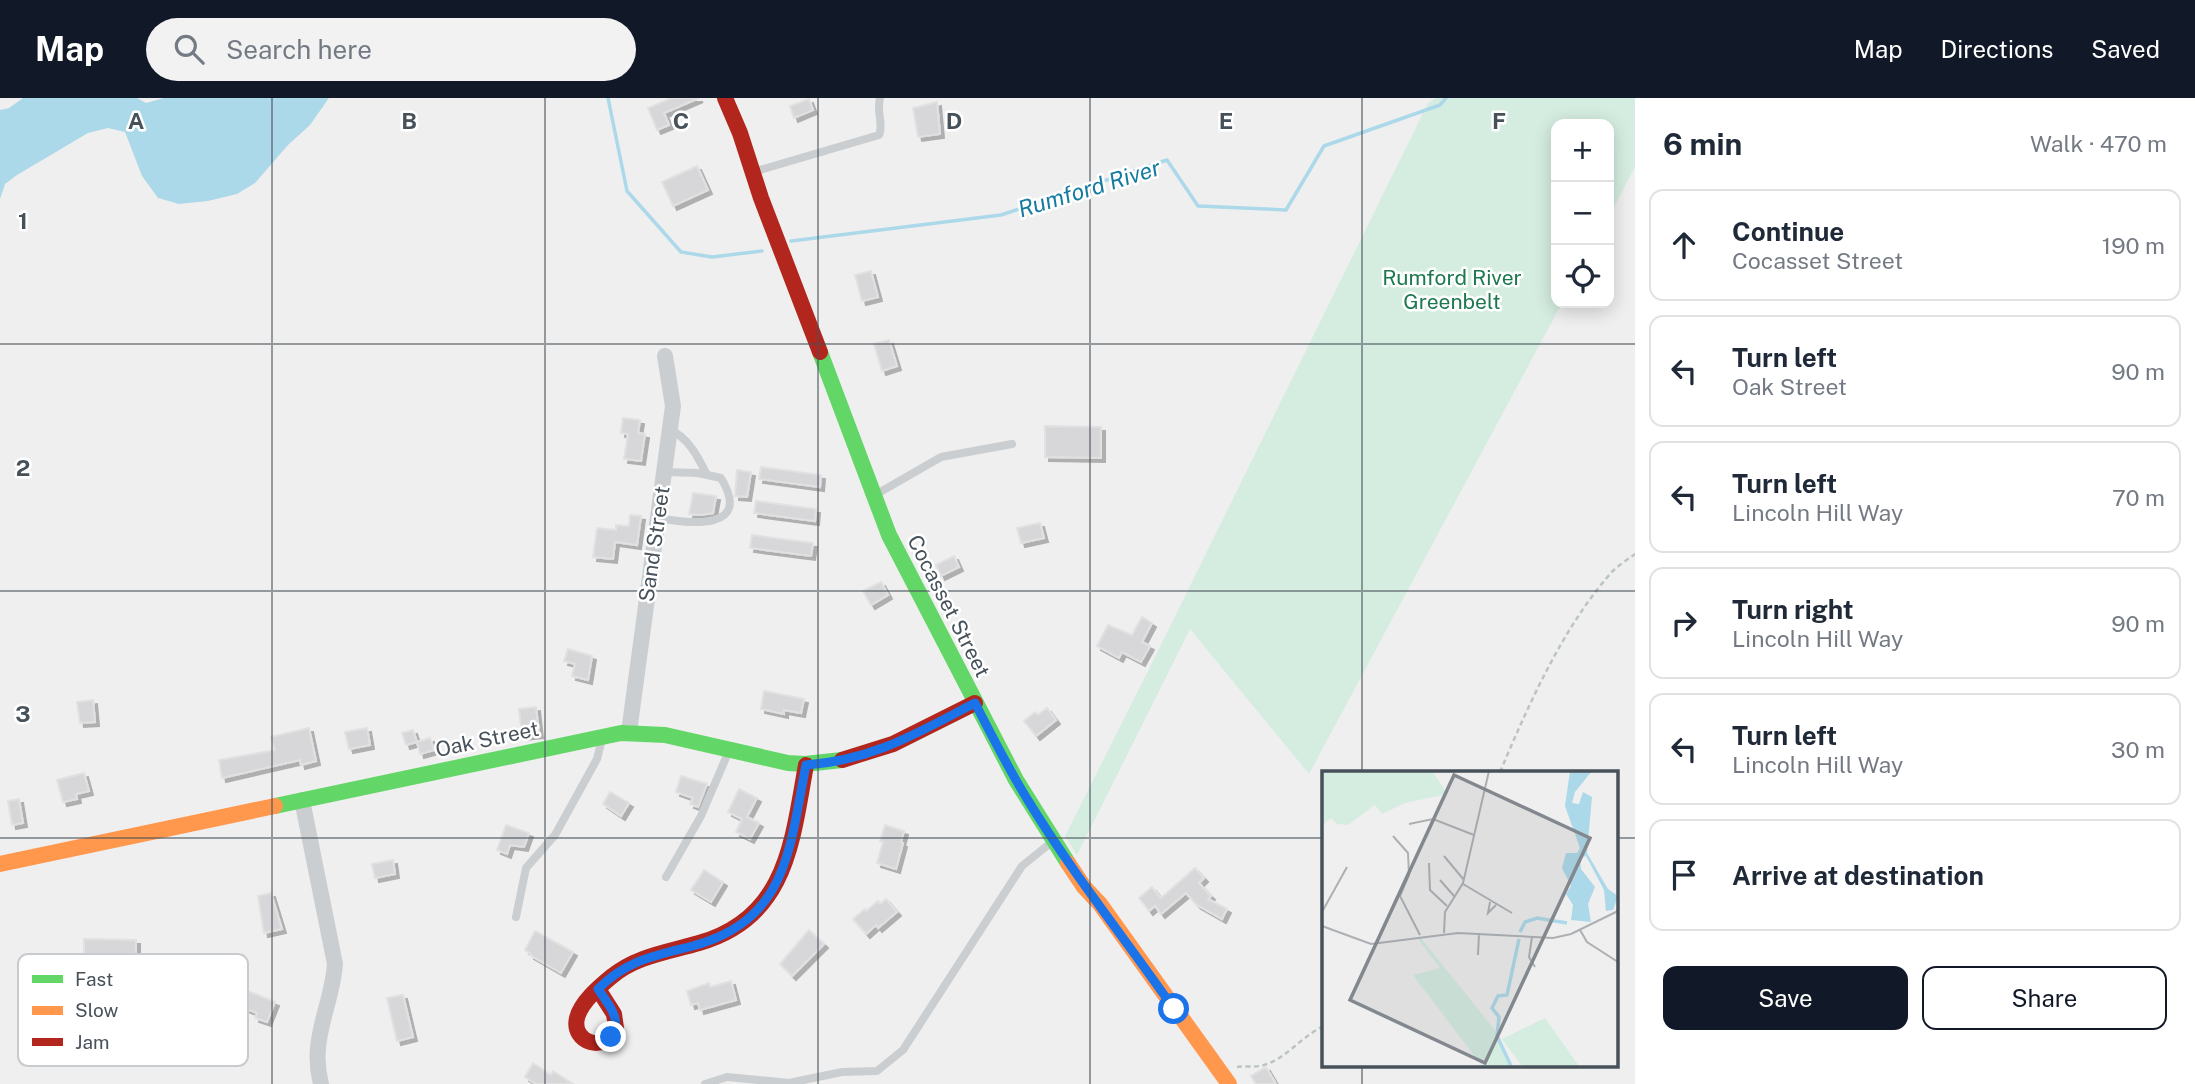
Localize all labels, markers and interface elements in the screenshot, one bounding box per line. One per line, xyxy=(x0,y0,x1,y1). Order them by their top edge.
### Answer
search box xyxy=(146,18,636,81)
text: Map xyxy=(35,30,104,68)
icon: search xyxy=(170,30,208,68)
text: Search here xyxy=(226,34,372,65)
text: Map xyxy=(1854,35,1903,63)
text: Directions xyxy=(1941,35,2053,63)
text: Saved xyxy=(2091,35,2160,63)
text: A xyxy=(128,107,145,134)
text: B xyxy=(401,107,417,134)
text: C xyxy=(673,107,689,134)
text: D xyxy=(946,107,962,134)
text: E xyxy=(1219,107,1233,134)
text: F xyxy=(1492,107,1506,134)
map controls xyxy=(1551,119,1614,308)
button: + xyxy=(1551,119,1614,182)
text: 6 min xyxy=(1663,126,1742,162)
text: Walk · 470 m xyxy=(2030,130,2167,157)
water label: Rumford River xyxy=(1014,153,1164,222)
button: − xyxy=(1551,182,1614,245)
text: 1 xyxy=(18,207,28,234)
text: Continue xyxy=(1732,216,1844,247)
icon: ahead xyxy=(1665,226,1703,264)
text: 190 m xyxy=(2102,232,2165,259)
button: locate xyxy=(1551,245,1614,308)
text: Cocasset Street xyxy=(1732,247,1903,274)
park label: Rumford River Greenbelt xyxy=(1382,265,1522,314)
text: Turn left xyxy=(1732,342,1837,373)
icon: left xyxy=(1665,352,1703,390)
text: 90 m xyxy=(2111,358,2165,385)
text: Oak Street xyxy=(1732,373,1847,400)
text: 2 xyxy=(16,454,30,481)
text: Turn left xyxy=(1732,468,1837,499)
icon: left xyxy=(1665,478,1703,516)
street label: Sand Street xyxy=(634,484,674,604)
text: 70 m xyxy=(2112,484,2165,511)
text: Lincoln Hill Way xyxy=(1732,499,1903,526)
street label: Cocasset Street xyxy=(902,531,996,681)
text: Turn right xyxy=(1732,594,1854,625)
icon: right xyxy=(1665,604,1703,642)
text: 90 m xyxy=(2111,610,2165,637)
text: Lincoln Hill Way xyxy=(1732,625,1903,652)
text: 3 xyxy=(15,700,31,727)
street label: Oak Street xyxy=(433,716,541,762)
text: Turn left xyxy=(1732,720,1837,751)
icon: left xyxy=(1665,730,1703,768)
text: 30 m xyxy=(2111,736,2165,763)
text: Lincoln Hill Way xyxy=(1732,751,1903,778)
inset map xyxy=(1322,771,1618,1066)
icon: arrive xyxy=(1665,856,1703,894)
text: Arrive at destination xyxy=(1732,860,1984,891)
legend xyxy=(18,954,248,1066)
button: Save xyxy=(1663,966,1908,1030)
button: Share xyxy=(1922,966,2167,1030)
text: Fast xyxy=(75,968,113,990)
route start xyxy=(1158,993,1189,1024)
text: Slow xyxy=(75,999,119,1021)
route end xyxy=(595,1021,626,1052)
text: Jam xyxy=(75,1031,109,1053)

